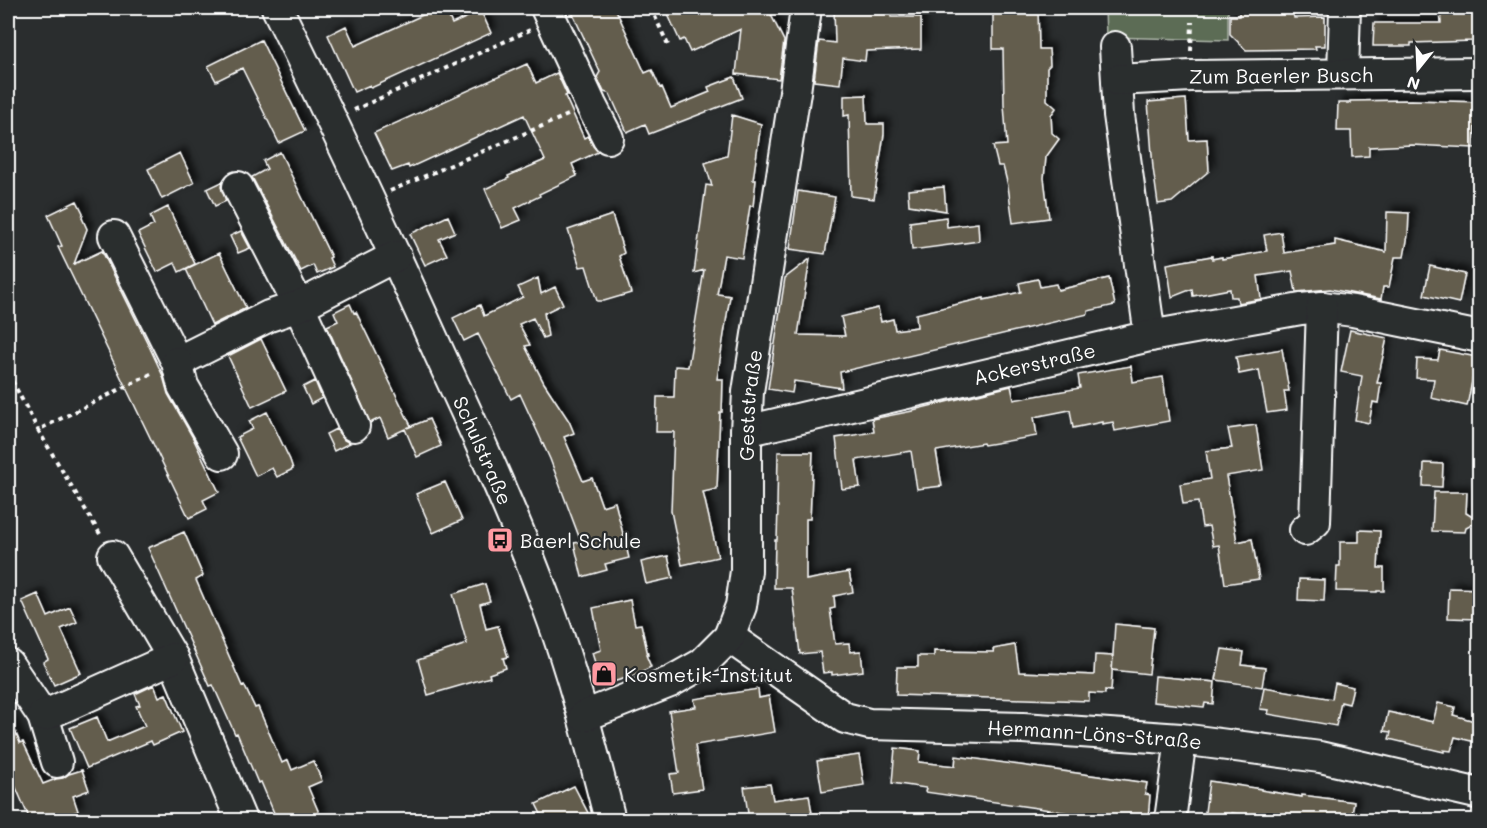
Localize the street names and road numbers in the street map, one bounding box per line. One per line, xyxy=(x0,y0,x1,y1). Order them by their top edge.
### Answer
street label: Zum Baerler Busch xyxy=(1189,61,1373,89)
street label: Ackerstraße xyxy=(970,336,1098,390)
street label: Geststraße xyxy=(733,348,767,461)
street label: Schulstraße xyxy=(448,392,519,509)
street label: Hermann-Löns-Straße xyxy=(987,714,1203,755)

